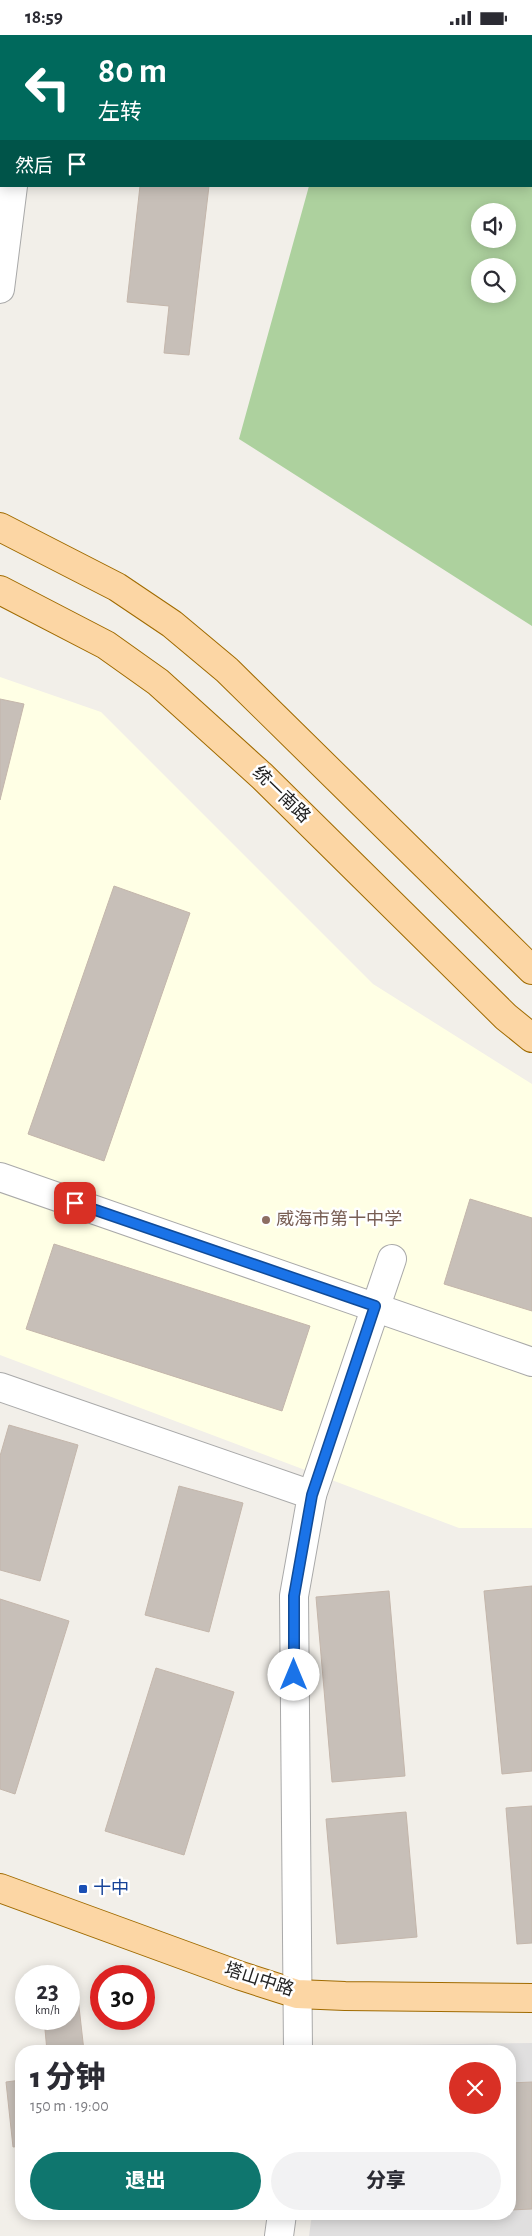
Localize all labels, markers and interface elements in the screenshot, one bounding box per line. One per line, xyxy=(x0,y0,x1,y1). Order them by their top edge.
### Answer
text: 18:59 xyxy=(25,8,63,27)
text: 80 m xyxy=(98,54,167,89)
icon: left xyxy=(15,55,80,120)
text: 左转 xyxy=(98,101,142,123)
icon: arrive xyxy=(63,150,91,178)
text: 然后 xyxy=(15,157,53,176)
map controls xyxy=(471,203,516,303)
button: sound xyxy=(471,203,516,248)
button: search xyxy=(471,258,516,303)
street label: 统一南路 xyxy=(249,762,315,826)
pin xyxy=(54,1182,96,1224)
icon: arrive xyxy=(61,1189,89,1217)
place label: 威海市第十中学 xyxy=(276,1209,402,1229)
marker: 威海市第十中学 xyxy=(260,1214,272,1226)
position arrow xyxy=(267,1648,319,1700)
place label: 十中 xyxy=(93,1878,129,1898)
marker: 十中 xyxy=(77,1883,89,1895)
street label: 塔山中路 xyxy=(222,1958,297,2000)
speed limit sign: 30 xyxy=(90,1965,155,2030)
text: 23 xyxy=(36,1979,59,2004)
text: km/h xyxy=(35,2004,60,2016)
button: close xyxy=(449,2062,501,2114)
text: 1 分钟 xyxy=(30,2063,105,2093)
text: 150 m · 19:00 xyxy=(30,2098,109,2114)
button: 退出 xyxy=(30,2152,261,2210)
button: 分享 xyxy=(271,2152,501,2210)

